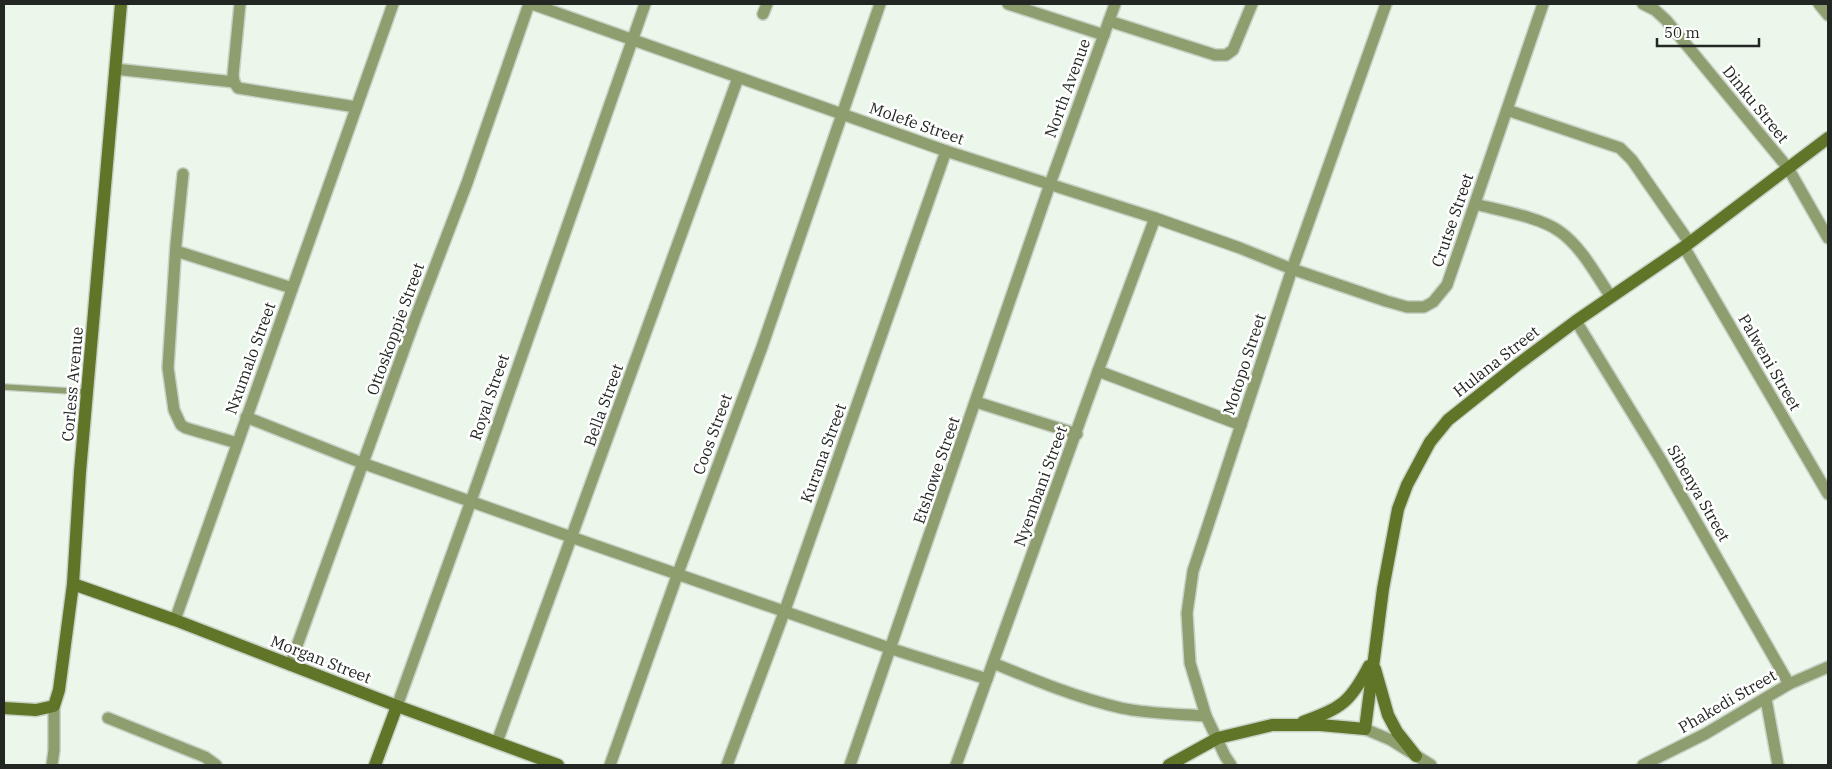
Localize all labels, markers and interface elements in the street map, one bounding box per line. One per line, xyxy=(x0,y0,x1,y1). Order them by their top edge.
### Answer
scale bar xyxy=(1657,15,1760,47)
text: 50 m xyxy=(1664,23,1700,42)
street label: North Avenue xyxy=(1040,36,1094,140)
street label: Dinku Street xyxy=(1719,61,1794,147)
street label: Molefe Street xyxy=(867,97,967,149)
street label: Crutse Street xyxy=(1427,170,1478,270)
street label: Ottoskoppie Street xyxy=(362,260,428,398)
street label: Nxumalo Street xyxy=(220,299,280,417)
street label: Palweni Street xyxy=(1734,310,1806,414)
street label: Motopo Street xyxy=(1218,311,1270,417)
street label: Hulana Street xyxy=(1449,321,1543,401)
street label: Corless Avenue xyxy=(57,326,87,442)
street label: Royal Street xyxy=(465,351,513,443)
street label: Bella Street xyxy=(579,361,627,449)
street label: Coos Street xyxy=(688,390,736,477)
street label: Kurana Street xyxy=(796,400,850,505)
street label: Etshowe Street xyxy=(908,413,964,526)
street label: Nyembani Street xyxy=(1009,423,1071,549)
street label: Sibenya Street xyxy=(1663,441,1735,545)
street label: Morgan Street xyxy=(268,631,375,688)
street label: Phakedi Street xyxy=(1674,665,1780,737)

